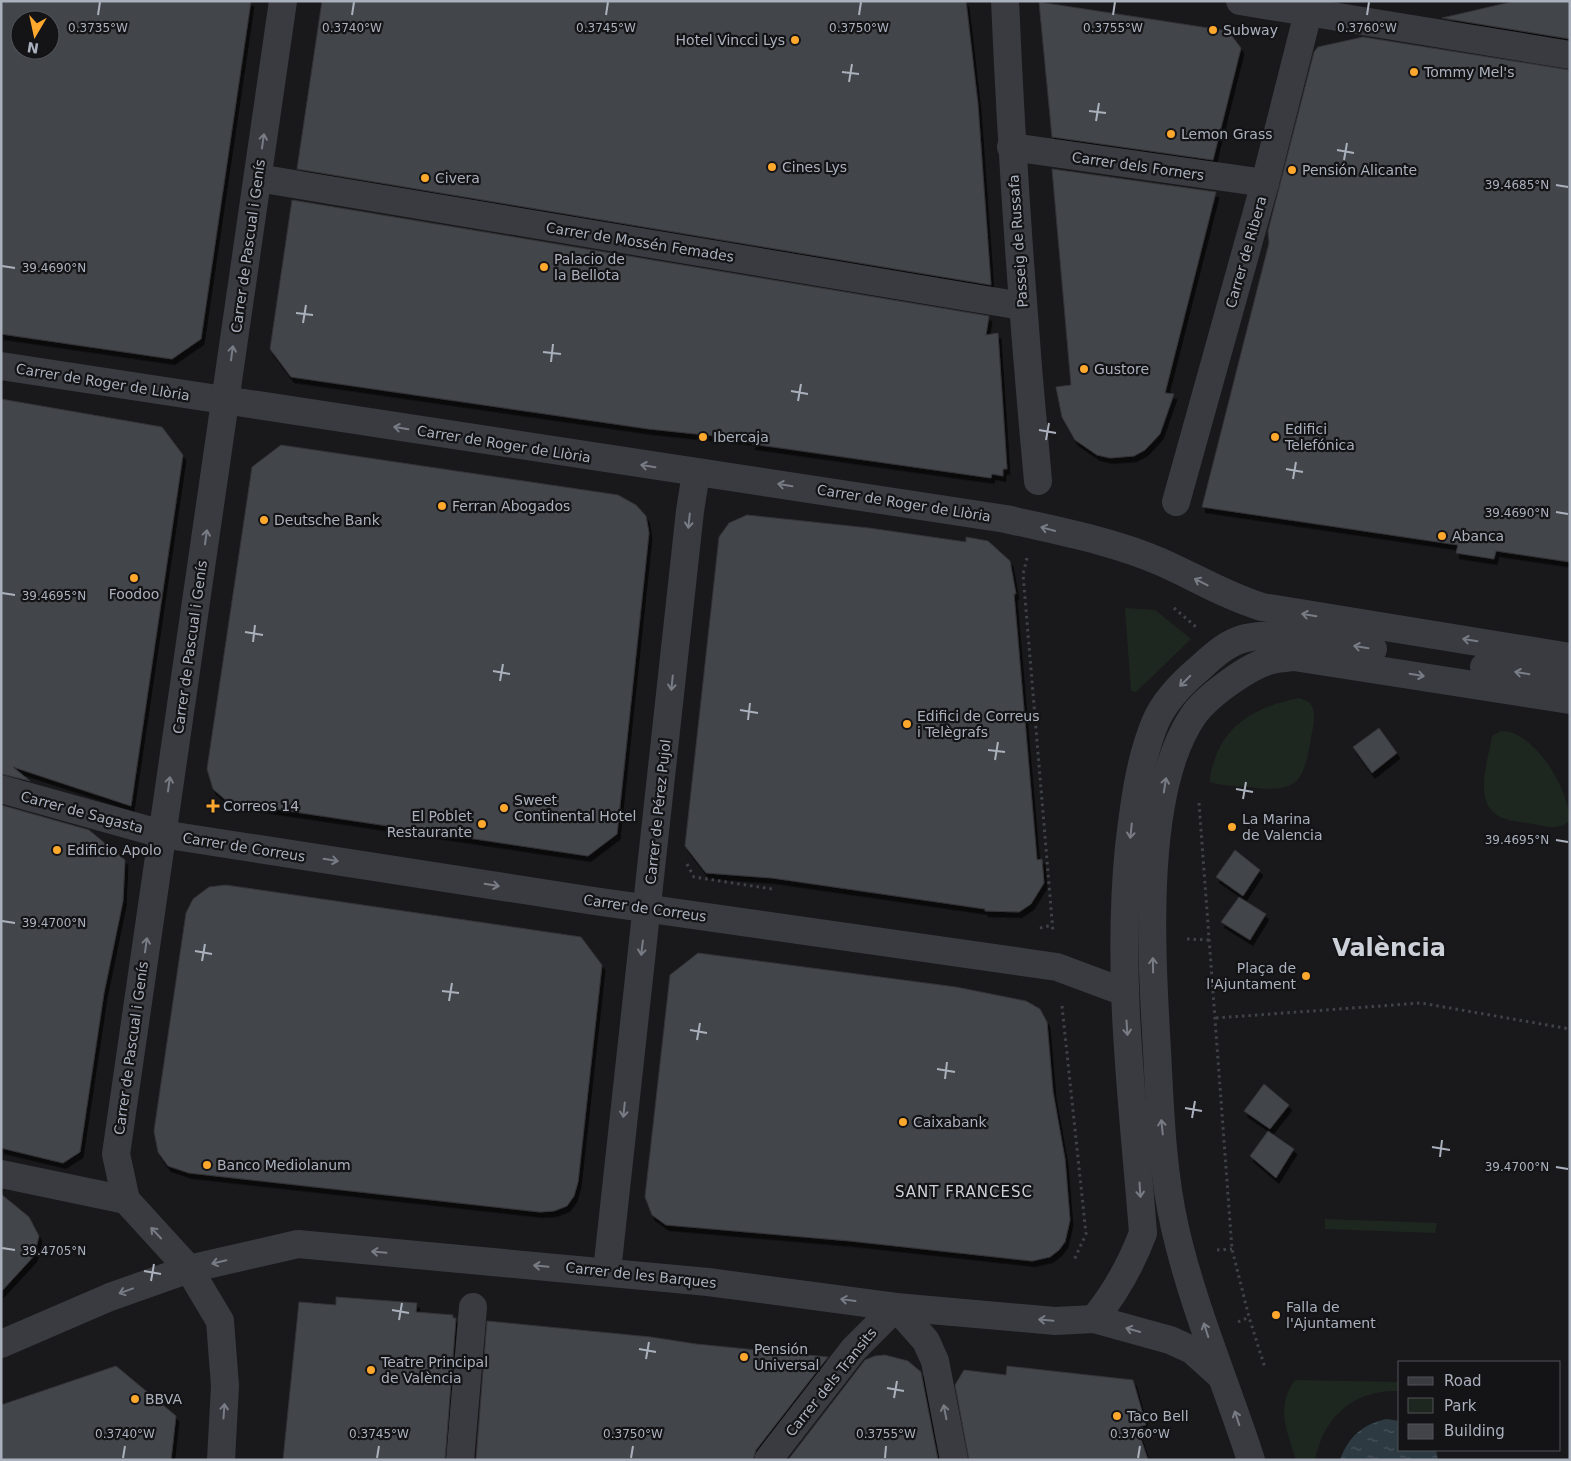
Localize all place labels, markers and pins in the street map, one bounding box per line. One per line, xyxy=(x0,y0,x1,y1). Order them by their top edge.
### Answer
place label: Subway xyxy=(1223,22,1278,38)
marker: Subway xyxy=(1207,24,1219,36)
place label: Hotel Vincci Lys xyxy=(676,32,785,48)
marker: Hotel Vincci Lys xyxy=(789,34,801,46)
place label: Tommy Mel's xyxy=(1423,64,1514,80)
marker: Tommy Mel's xyxy=(1408,66,1420,78)
place label: Lemon Grass xyxy=(1181,126,1272,142)
marker: Lemon Grass xyxy=(1165,128,1177,140)
place label: Cines Lys xyxy=(782,159,847,175)
marker: Cines Lys xyxy=(766,161,778,173)
place label: Pensión Alicante xyxy=(1302,162,1417,178)
marker: Pensión Alicante xyxy=(1286,164,1298,176)
place label: Civera xyxy=(435,170,480,186)
marker: Civera xyxy=(419,172,431,184)
place label: Palacio de la Bellota xyxy=(554,251,625,283)
marker: Palacio de la Bellota xyxy=(538,261,550,273)
place label: Gustore xyxy=(1094,361,1149,377)
marker: Gustore xyxy=(1078,363,1090,375)
place label: Edifici Telefónica xyxy=(1284,421,1355,453)
place label: Ibercaja xyxy=(713,429,769,445)
marker: Ibercaja xyxy=(697,431,709,443)
marker: Edifici Telefónica xyxy=(1269,431,1281,443)
place label: Ferran Abogados xyxy=(452,498,570,514)
marker: Ferran Abogados xyxy=(436,500,448,512)
place label: Deutsche Bank xyxy=(274,512,381,528)
marker: Deutsche Bank xyxy=(258,514,270,526)
place label: Abanca xyxy=(1452,528,1504,544)
marker: Abanca xyxy=(1436,530,1448,542)
marker: Foodoo xyxy=(128,572,140,584)
place label: Foodoo xyxy=(109,586,159,602)
place label: Edifici de Correus i Telègrafs xyxy=(917,708,1040,740)
marker: Edifici de Correus i Telègrafs xyxy=(901,718,913,730)
place label: Sweet Continental Hotel xyxy=(514,792,636,824)
place label: Correos 14 xyxy=(223,798,299,814)
marker: Correos 14 xyxy=(207,800,219,812)
marker: Sweet Continental Hotel xyxy=(498,802,510,814)
place label: El Poblet Restaurante xyxy=(387,808,473,840)
place label: La Marina de Valencia xyxy=(1242,811,1323,843)
marker: El Poblet Restaurante xyxy=(476,818,488,830)
marker: La Marina de Valencia xyxy=(1226,821,1238,833)
place label: Edificio Apolo xyxy=(67,842,162,858)
marker: Edificio Apolo xyxy=(51,844,63,856)
place label: Plaça de l'Ajuntament xyxy=(1206,960,1297,992)
marker: Plaça de l'Ajuntament xyxy=(1300,970,1312,982)
place label: Caixabank xyxy=(913,1114,987,1130)
marker: Caixabank xyxy=(897,1116,909,1128)
place label: Banco Mediolanum xyxy=(217,1157,351,1173)
marker: Banco Mediolanum xyxy=(201,1159,213,1171)
place label: Falla de l'Ajuntament xyxy=(1286,1299,1376,1331)
marker: Falla de l'Ajuntament xyxy=(1270,1309,1282,1321)
place label: Pensión Universal xyxy=(754,1341,819,1373)
marker: Pensión Universal xyxy=(738,1351,750,1363)
place label: Teatre Principal de València xyxy=(380,1354,488,1386)
marker: Teatre Principal de València xyxy=(365,1364,377,1376)
place label: BBVA xyxy=(145,1391,182,1407)
marker: BBVA xyxy=(129,1393,141,1405)
place label: Taco Bell xyxy=(1126,1408,1189,1424)
marker: Taco Bell xyxy=(1111,1410,1123,1422)

